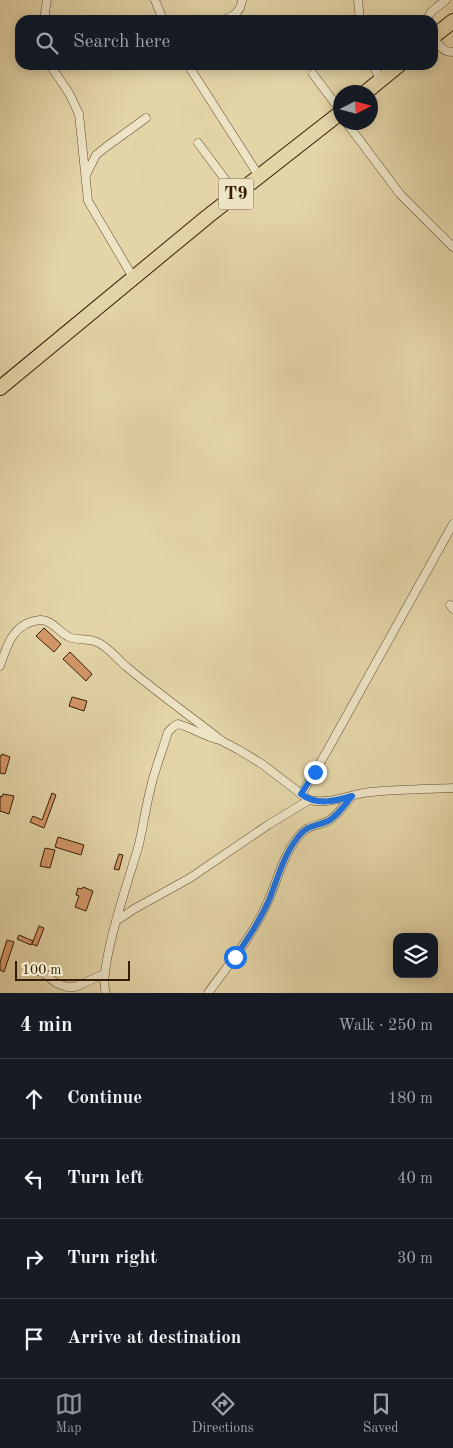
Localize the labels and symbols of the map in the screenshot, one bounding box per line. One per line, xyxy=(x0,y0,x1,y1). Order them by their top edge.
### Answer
north arrow xyxy=(333,85,378,130)
road number: T9 xyxy=(218,178,254,210)
route end xyxy=(304,761,327,784)
route start xyxy=(224,946,247,969)
scale bar xyxy=(15,958,130,981)

